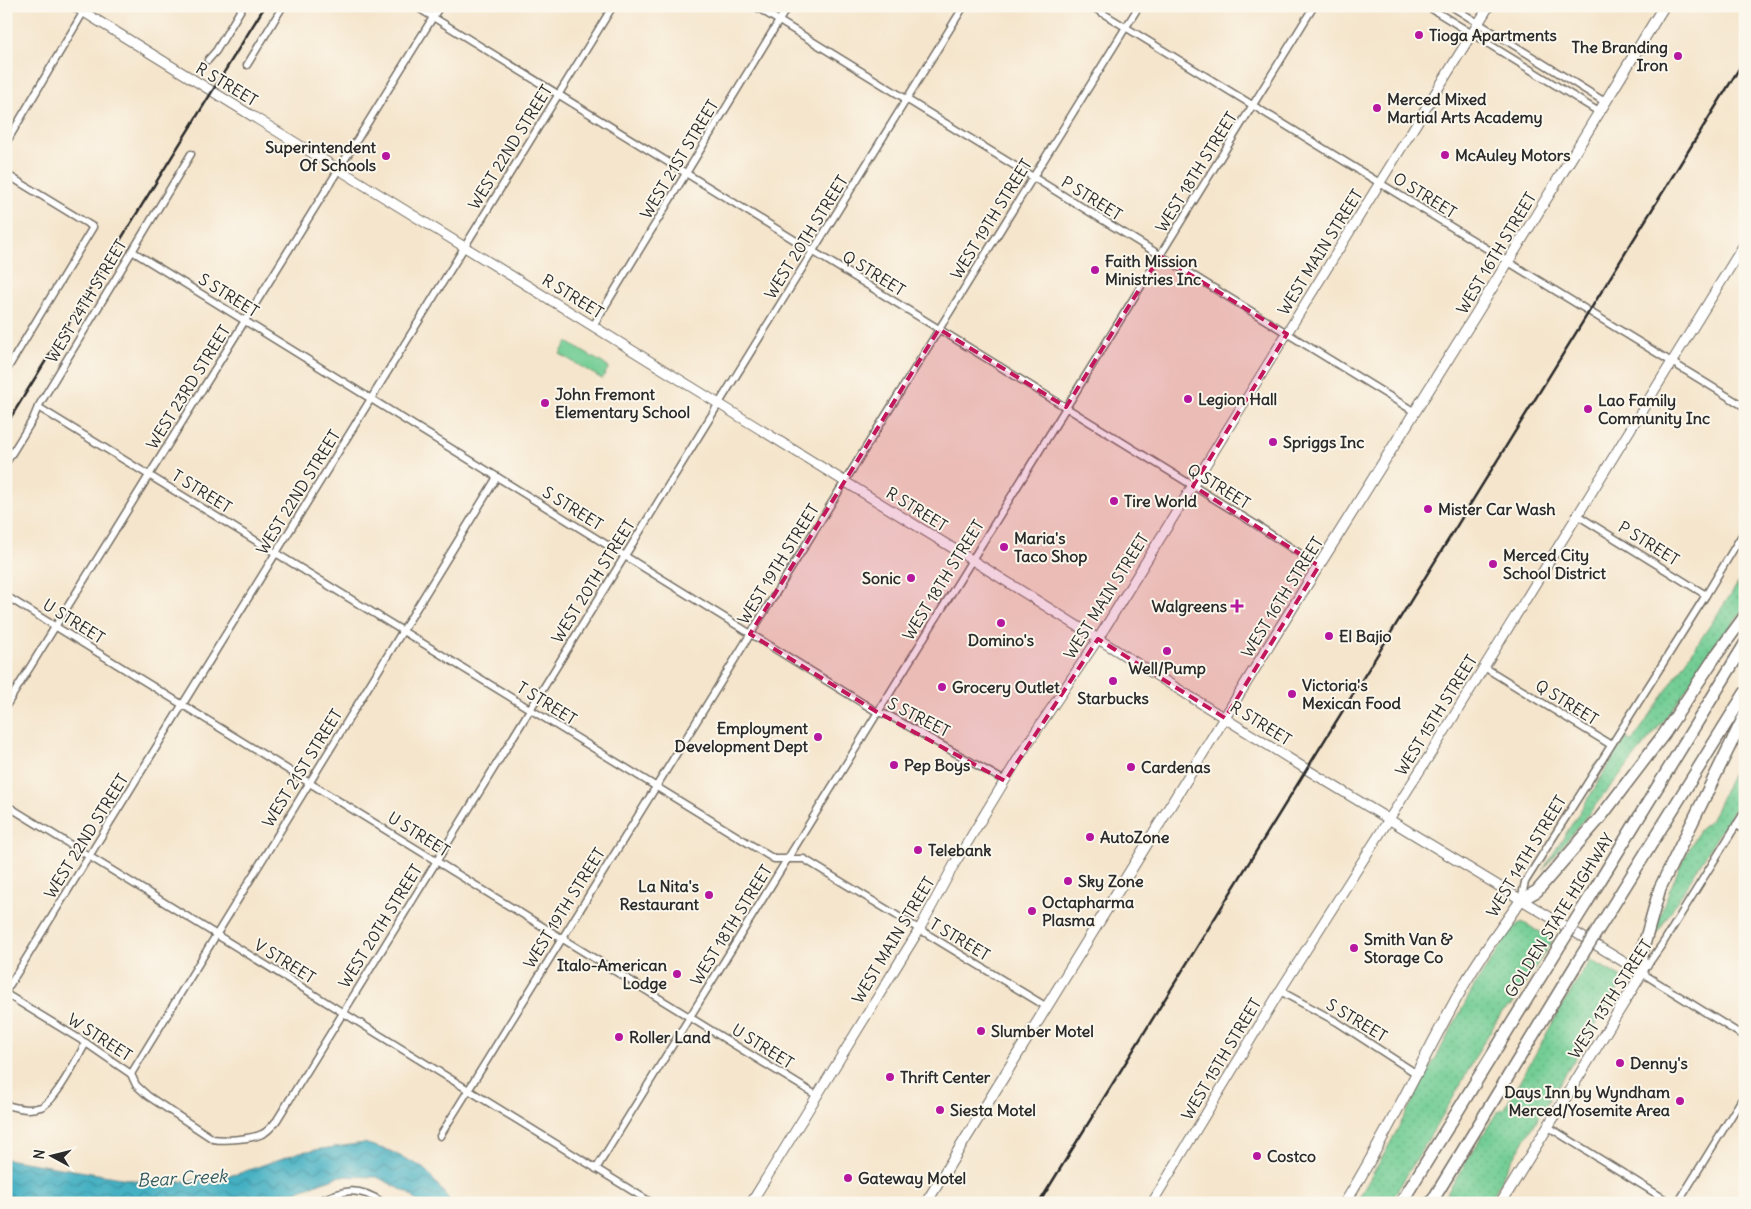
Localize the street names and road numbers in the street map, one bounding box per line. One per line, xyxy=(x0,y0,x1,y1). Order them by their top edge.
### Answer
street label: R STREET xyxy=(192,58,262,110)
street label: WEST 22ND STREET xyxy=(464,81,556,213)
street label: WEST 21ST STREET xyxy=(635,96,723,222)
street label: WEST 18TH STREET xyxy=(1151,108,1241,236)
street label: WEST 19TH STREET xyxy=(946,155,1036,283)
street label: O STREET xyxy=(1390,168,1460,222)
street label: WEST 20TH STREET xyxy=(760,171,852,303)
street label: P STREET xyxy=(1058,172,1126,224)
street label: WEST MAIN STREET xyxy=(1273,185,1367,319)
street label: WEST 16TH STREET xyxy=(1452,188,1540,318)
street label: WEST 24TH STREET xyxy=(41,236,131,366)
street label: Q STREET xyxy=(839,246,909,300)
street label: S STREET xyxy=(195,269,263,321)
street label: R STREET xyxy=(539,269,607,323)
street label: WEST 23RD STREET xyxy=(142,321,234,453)
street label: WEST 22ND STREET xyxy=(252,426,344,558)
street label: Q STREET xyxy=(1184,459,1254,513)
street label: T STREET xyxy=(168,465,236,517)
street label: S STREET xyxy=(539,482,607,534)
street label: R STREET xyxy=(883,482,951,536)
street label: WEST 19TH STREET xyxy=(733,500,823,628)
street label: WEST 20TH STREET xyxy=(547,515,639,647)
street label: WEST 18TH STREET xyxy=(898,516,988,644)
street label: P STREET xyxy=(1615,517,1683,569)
street label: WEST MAIN STREET xyxy=(1059,529,1153,663)
street label: WEST 16TH STREET xyxy=(1237,533,1327,661)
street label: U STREET xyxy=(39,594,109,648)
street label: WEST 15TH STREET xyxy=(1391,651,1481,779)
street label: Q STREET xyxy=(1532,675,1602,729)
street label: T STREET xyxy=(513,677,581,729)
street label: S STREET xyxy=(885,693,953,741)
street label: R STREET xyxy=(1227,696,1295,750)
street label: WEST 21ST STREET xyxy=(258,705,346,831)
street label: WEST 22ND STREET xyxy=(40,770,132,902)
street label: WEST 14TH STREET xyxy=(1482,792,1570,920)
street label: U STREET xyxy=(384,807,454,861)
street label: GOLDEN STATE HIGHWAY xyxy=(1500,829,1618,1001)
street label: WEST 19TH STREET xyxy=(519,844,609,972)
street label: WEST 20TH STREET xyxy=(334,860,426,992)
street label: WEST 18TH STREET xyxy=(686,861,776,989)
street label: WEST MAIN STREET xyxy=(847,873,939,1007)
street label: T STREET xyxy=(926,913,994,965)
street label: V STREET xyxy=(251,934,319,988)
street label: WEST 13TH STREET xyxy=(1564,935,1656,1063)
street label: WEST 15TH STREET xyxy=(1177,994,1265,1124)
street label: S STREET xyxy=(1323,994,1391,1046)
street label: W STREET xyxy=(64,1009,136,1065)
street label: U STREET xyxy=(728,1019,798,1073)

